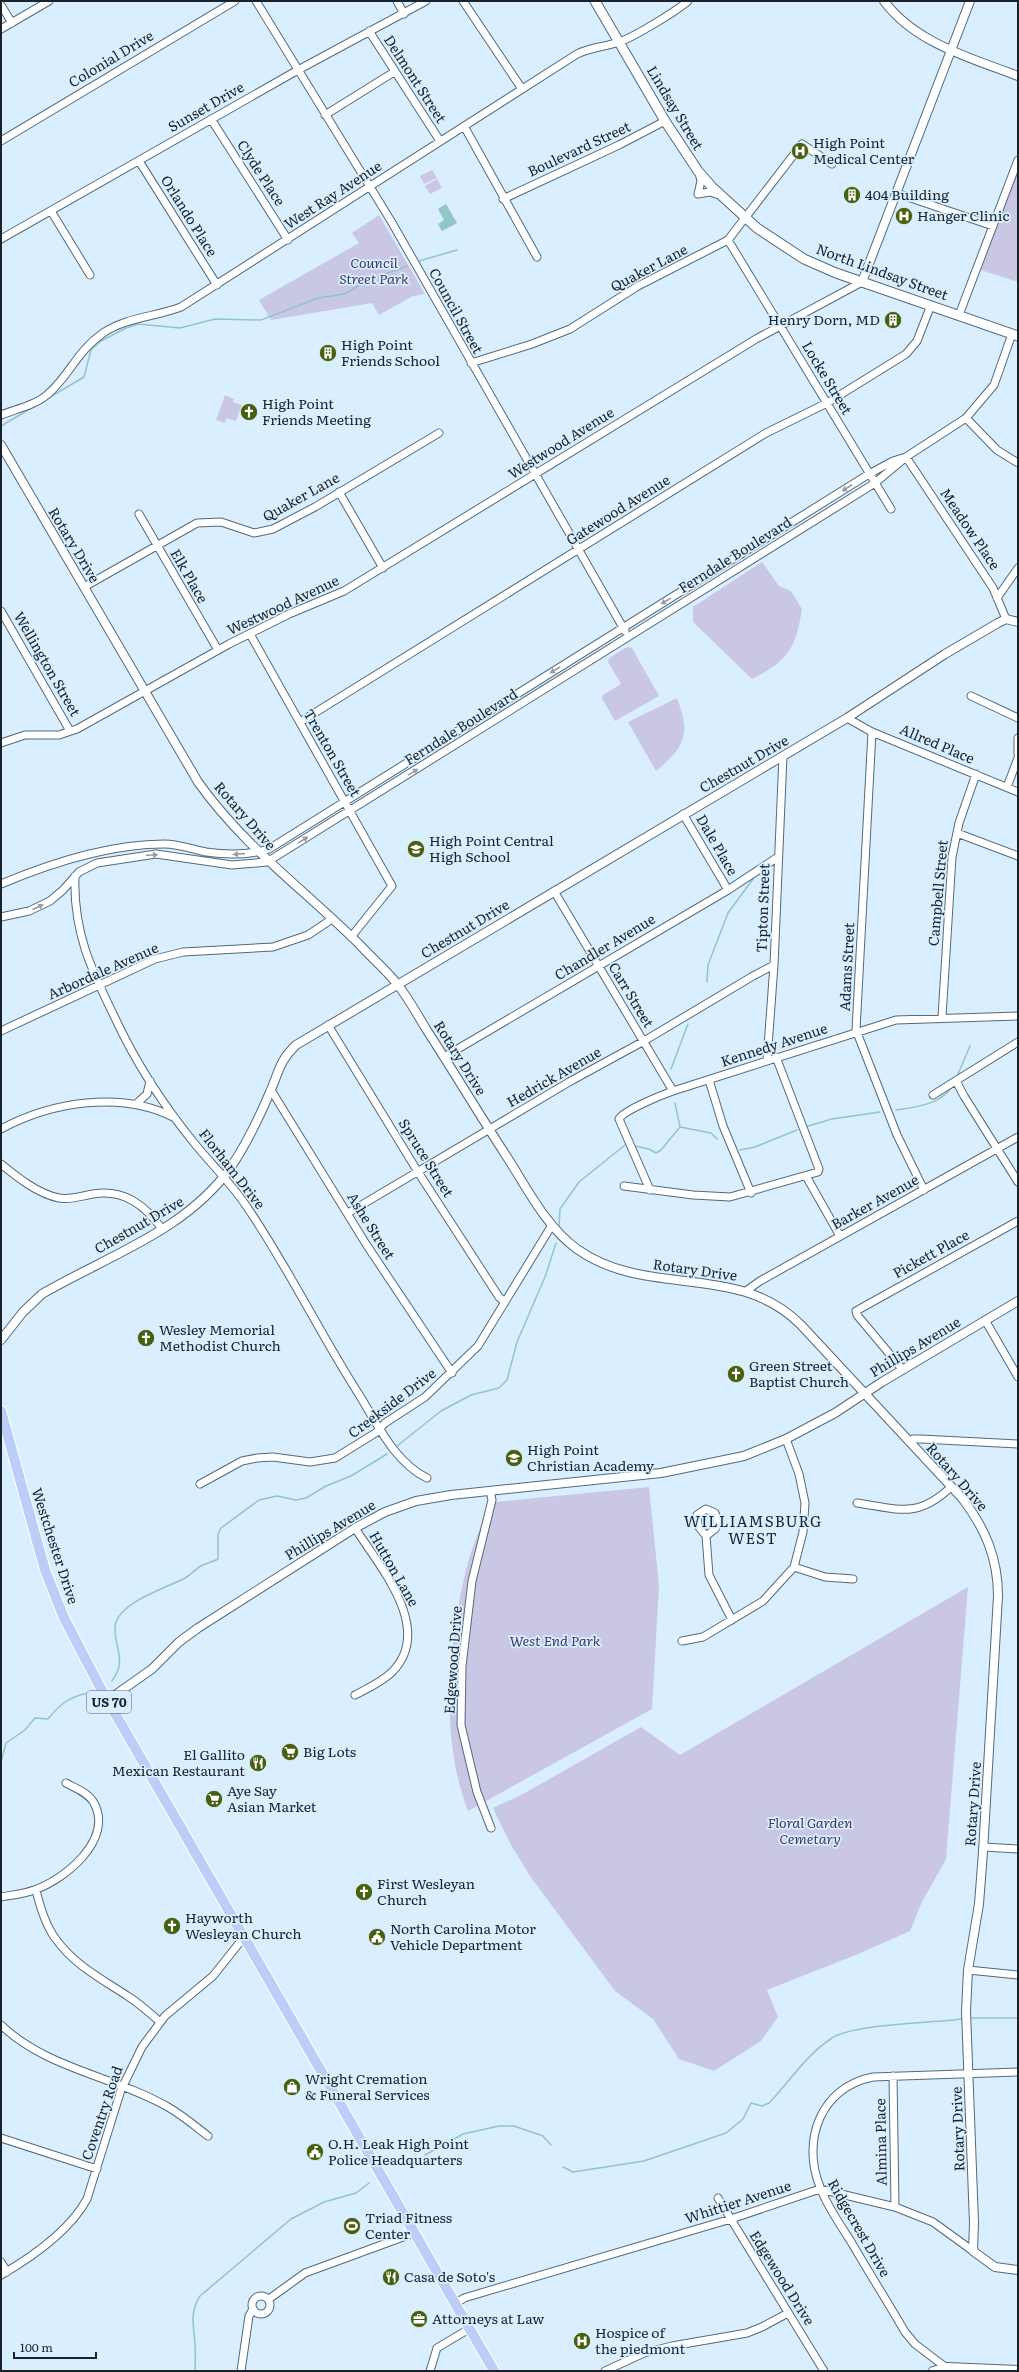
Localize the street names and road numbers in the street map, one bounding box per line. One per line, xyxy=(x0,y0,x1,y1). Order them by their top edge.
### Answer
street label: Colonial Drive xyxy=(64,25,157,91)
street label: Delmont Street xyxy=(380,31,452,127)
street label: Lindsay Street xyxy=(643,61,709,154)
street label: Sunset Drive xyxy=(164,76,247,136)
street label: Boulevard Street xyxy=(524,115,634,181)
street label: Clyde Place xyxy=(233,136,291,209)
street label: West Ray Avenue xyxy=(280,155,385,233)
street label: Orlando Place xyxy=(157,171,223,260)
street label: Quaker Lane xyxy=(606,238,691,296)
street label: North Lindsay Street xyxy=(814,238,951,304)
street label: Council Street xyxy=(425,264,489,357)
street label: Locke Street xyxy=(798,337,858,418)
street label: Westwood Avenue xyxy=(504,402,617,483)
street label: Quaker Lane xyxy=(259,467,342,525)
street label: Gatewood Avenue xyxy=(562,469,673,549)
street label: Meadow Place xyxy=(936,484,1006,573)
street label: Rotary Drive xyxy=(44,503,105,586)
street label: Ferndale Boulevard xyxy=(674,511,795,597)
street label: Elk Place xyxy=(166,545,213,606)
street label: Westwood Avenue xyxy=(223,569,342,639)
street label: Wellington Street xyxy=(10,607,86,720)
street label: Ferndale Boulevard xyxy=(400,683,521,769)
street label: Trenton Street xyxy=(300,705,366,800)
street label: Allred Place xyxy=(897,718,978,768)
street label: Chestnut Drive xyxy=(695,729,792,797)
street label: Rotary Drive xyxy=(210,777,281,854)
street label: Dale Place xyxy=(692,810,743,879)
street label: Campbell Street xyxy=(922,839,952,947)
street label: Tipton Street xyxy=(750,863,774,953)
street label: Chestnut Drive xyxy=(416,894,513,962)
street label: Chandler Avenue xyxy=(550,908,659,984)
street label: Adams Street xyxy=(834,922,858,1012)
street label: Arbordale Avenue xyxy=(44,937,161,1003)
street label: Carr Street xyxy=(604,958,659,1031)
street label: Rotary Drive xyxy=(430,1016,492,1099)
street label: Kennedy Avenue xyxy=(718,1017,830,1071)
street label: Hedrick Avenue xyxy=(503,1041,604,1111)
street label: Spruce Street xyxy=(395,1114,459,1201)
street label: Florham Drive xyxy=(195,1124,271,1213)
street label: Barker Avenue xyxy=(827,1169,922,1233)
street label: Ashe Street xyxy=(343,1188,401,1263)
street label: Chestnut Drive xyxy=(90,1190,187,1258)
street label: Pickett Place xyxy=(889,1224,972,1282)
street label: Rotary Drive xyxy=(652,1253,739,1285)
street label: Phillips Avenue xyxy=(865,1311,964,1381)
street label: Creekside Drive xyxy=(343,1363,440,1442)
street label: Rotary Drive xyxy=(922,1438,993,1515)
street label: Westchester Drive xyxy=(28,1485,84,1606)
street label: Phillips Avenue xyxy=(280,1494,379,1564)
street label: Hutton Lane xyxy=(365,1527,425,1610)
street label: Edgewood Drive xyxy=(438,1605,466,1715)
road number: US 70 xyxy=(87,1691,131,1713)
street label: Rotary Drive xyxy=(959,1761,985,1847)
street label: Coventry Road xyxy=(76,2062,127,2163)
street label: Rotary Drive xyxy=(946,2086,968,2172)
street label: Almina Place xyxy=(869,2098,891,2186)
street label: Whittier Avenue xyxy=(682,2174,793,2228)
street label: Ridgecrest Drive xyxy=(824,2175,896,2280)
street label: Edgewood Drive xyxy=(746,2226,820,2329)

